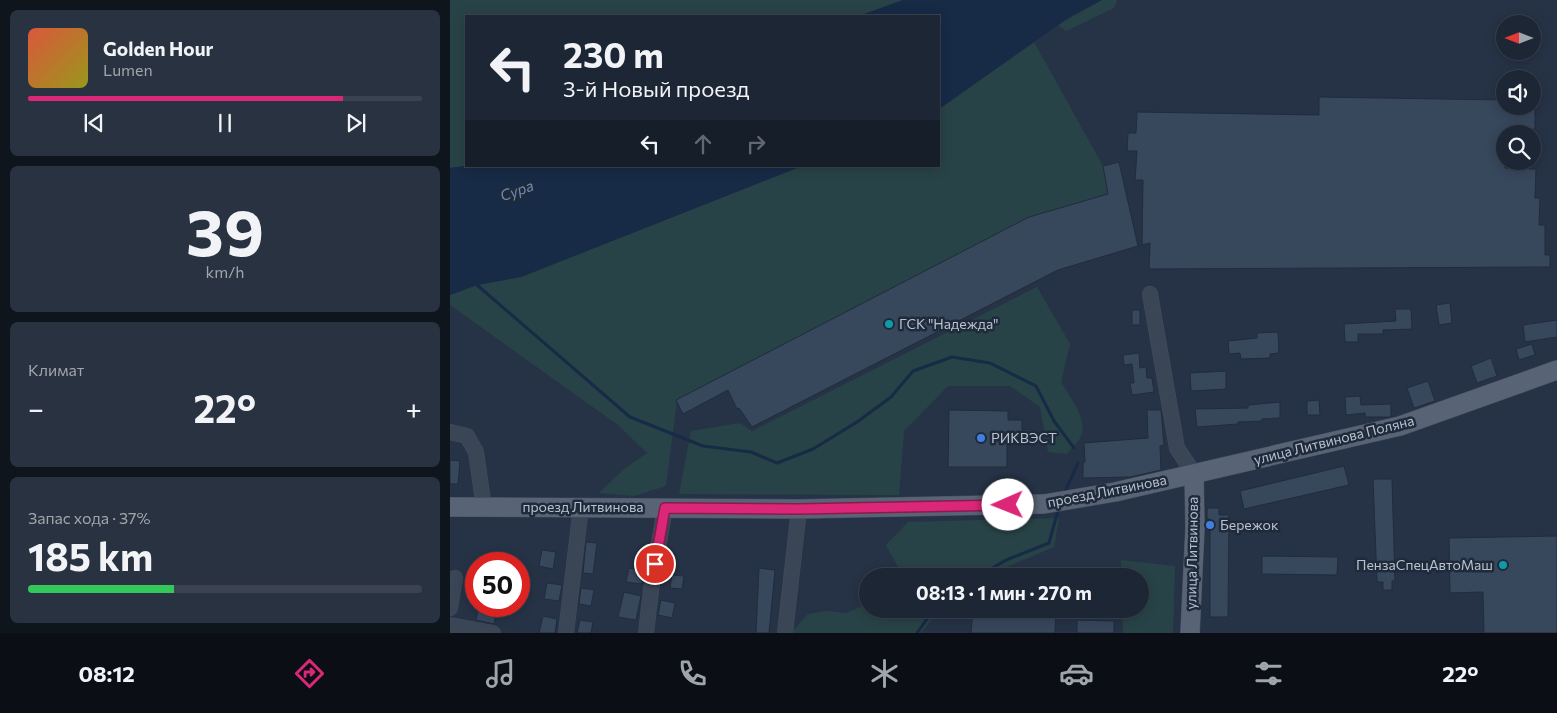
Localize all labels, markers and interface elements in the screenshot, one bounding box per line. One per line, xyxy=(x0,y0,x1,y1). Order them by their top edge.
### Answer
north arrow xyxy=(1496,15,1541,60)
map controls xyxy=(1496,15,1541,170)
text: 230 m xyxy=(563,32,664,75)
icon: left xyxy=(480,35,545,100)
text: Golden Hour xyxy=(103,37,213,60)
text: Lumen xyxy=(103,60,153,79)
button: sound xyxy=(1496,70,1541,115)
text: 3-й Новый проезд xyxy=(563,75,749,102)
icon: previous xyxy=(80,109,108,137)
icon: pause xyxy=(211,109,239,137)
icon: next xyxy=(342,109,370,137)
button: search xyxy=(1496,125,1541,170)
icon: left xyxy=(636,130,664,158)
icon: ahead xyxy=(689,130,717,158)
icon: right xyxy=(742,130,770,158)
water label: Сура xyxy=(497,176,536,204)
text: 39 xyxy=(186,190,264,269)
text: km/h xyxy=(206,262,244,281)
place label: ГСК "Надежда" xyxy=(899,315,998,332)
marker: ГСК "Надежда" xyxy=(883,318,895,330)
text: Климат xyxy=(28,360,84,379)
text: 22° xyxy=(193,384,256,431)
text: − xyxy=(28,391,44,425)
text: + xyxy=(406,391,422,425)
street label: улица Литвинова Поляна xyxy=(1252,411,1416,468)
place label: РИКВЭСТ xyxy=(991,429,1057,446)
marker: РИКВЭСТ xyxy=(975,432,987,444)
street label: проезд Литвинова xyxy=(1046,471,1168,510)
position arrow xyxy=(981,478,1033,530)
street label: улица Литвинова xyxy=(1182,497,1201,609)
street label: проезд Литвинова xyxy=(522,498,644,515)
text: Запас хода · 37% xyxy=(28,508,151,527)
place label: Бережок xyxy=(1220,516,1279,533)
marker: Бережок xyxy=(1204,519,1216,531)
text: 185 km xyxy=(28,532,153,579)
pin xyxy=(634,543,676,585)
icon: arrive xyxy=(641,550,669,578)
speed limit sign: 50 xyxy=(465,552,530,617)
place label: ПензаСпецАвтоМаш xyxy=(1356,556,1493,573)
marker: ПензаСпецАвтоМаш xyxy=(1497,559,1509,571)
text: 08:13 · 1 мин · 270 m xyxy=(916,581,1092,604)
icon: directions xyxy=(292,656,327,691)
icon: music xyxy=(483,656,518,691)
icon: phone xyxy=(675,656,710,691)
icon: climate xyxy=(867,656,902,691)
icon: car xyxy=(1059,656,1094,691)
icon: filters xyxy=(1251,656,1286,691)
text: 08:12 xyxy=(78,660,135,687)
text: 22° xyxy=(1442,660,1479,687)

